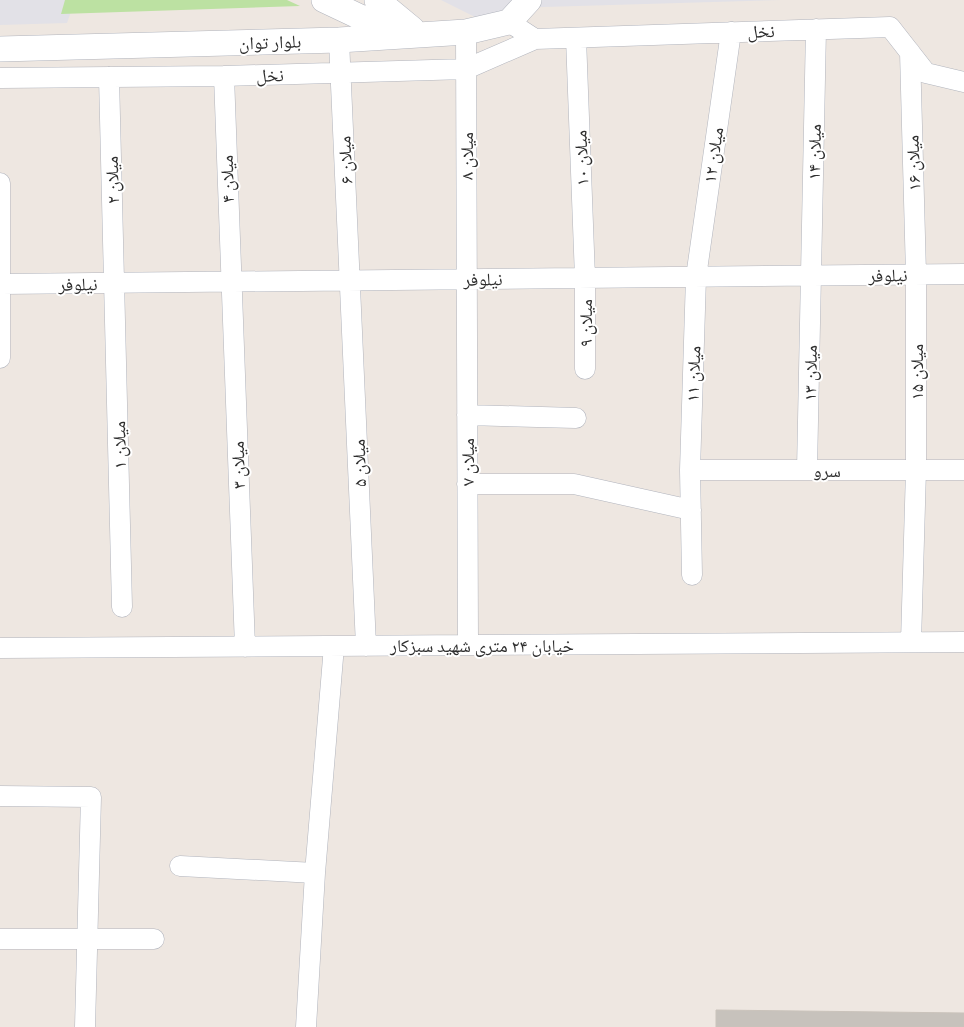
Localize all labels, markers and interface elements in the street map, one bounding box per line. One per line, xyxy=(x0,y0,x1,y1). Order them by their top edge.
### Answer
street label: نخل xyxy=(747,19,775,43)
street label: بلوار توان xyxy=(238,29,302,55)
street label: نخل xyxy=(256,63,284,87)
street label: میلان ۱۴ xyxy=(802,124,826,180)
street label: میلان ۱۲ xyxy=(698,126,728,184)
street label: میلان ۱۰ xyxy=(569,130,593,186)
street label: میلان ۸ xyxy=(455,132,478,180)
street label: میلان ۶ xyxy=(332,135,358,185)
street label: میلان ۱۶ xyxy=(901,135,925,191)
street label: میلان ۴ xyxy=(215,155,239,203)
street label: میلان ۲ xyxy=(100,156,124,204)
street label: نیلوفر xyxy=(867,263,908,287)
street label: نیلوفر xyxy=(462,267,503,291)
street label: نیلوفر xyxy=(57,272,98,296)
street label: میلان ۹ xyxy=(574,299,597,347)
street label: میلان ۱۵ xyxy=(905,344,928,400)
street label: میلان ۱۳ xyxy=(798,345,822,401)
street label: میلان ۱۱ xyxy=(681,346,705,402)
street label: میلان ۱ xyxy=(107,421,131,469)
street label: میلان ۷ xyxy=(456,438,479,486)
street label: میلان ۵ xyxy=(347,439,371,487)
street label: میلان ۳ xyxy=(226,441,250,489)
street label: سرو xyxy=(813,459,841,482)
street label: خیابان ۲۴ متری شهید سبزکار xyxy=(389,634,574,657)

